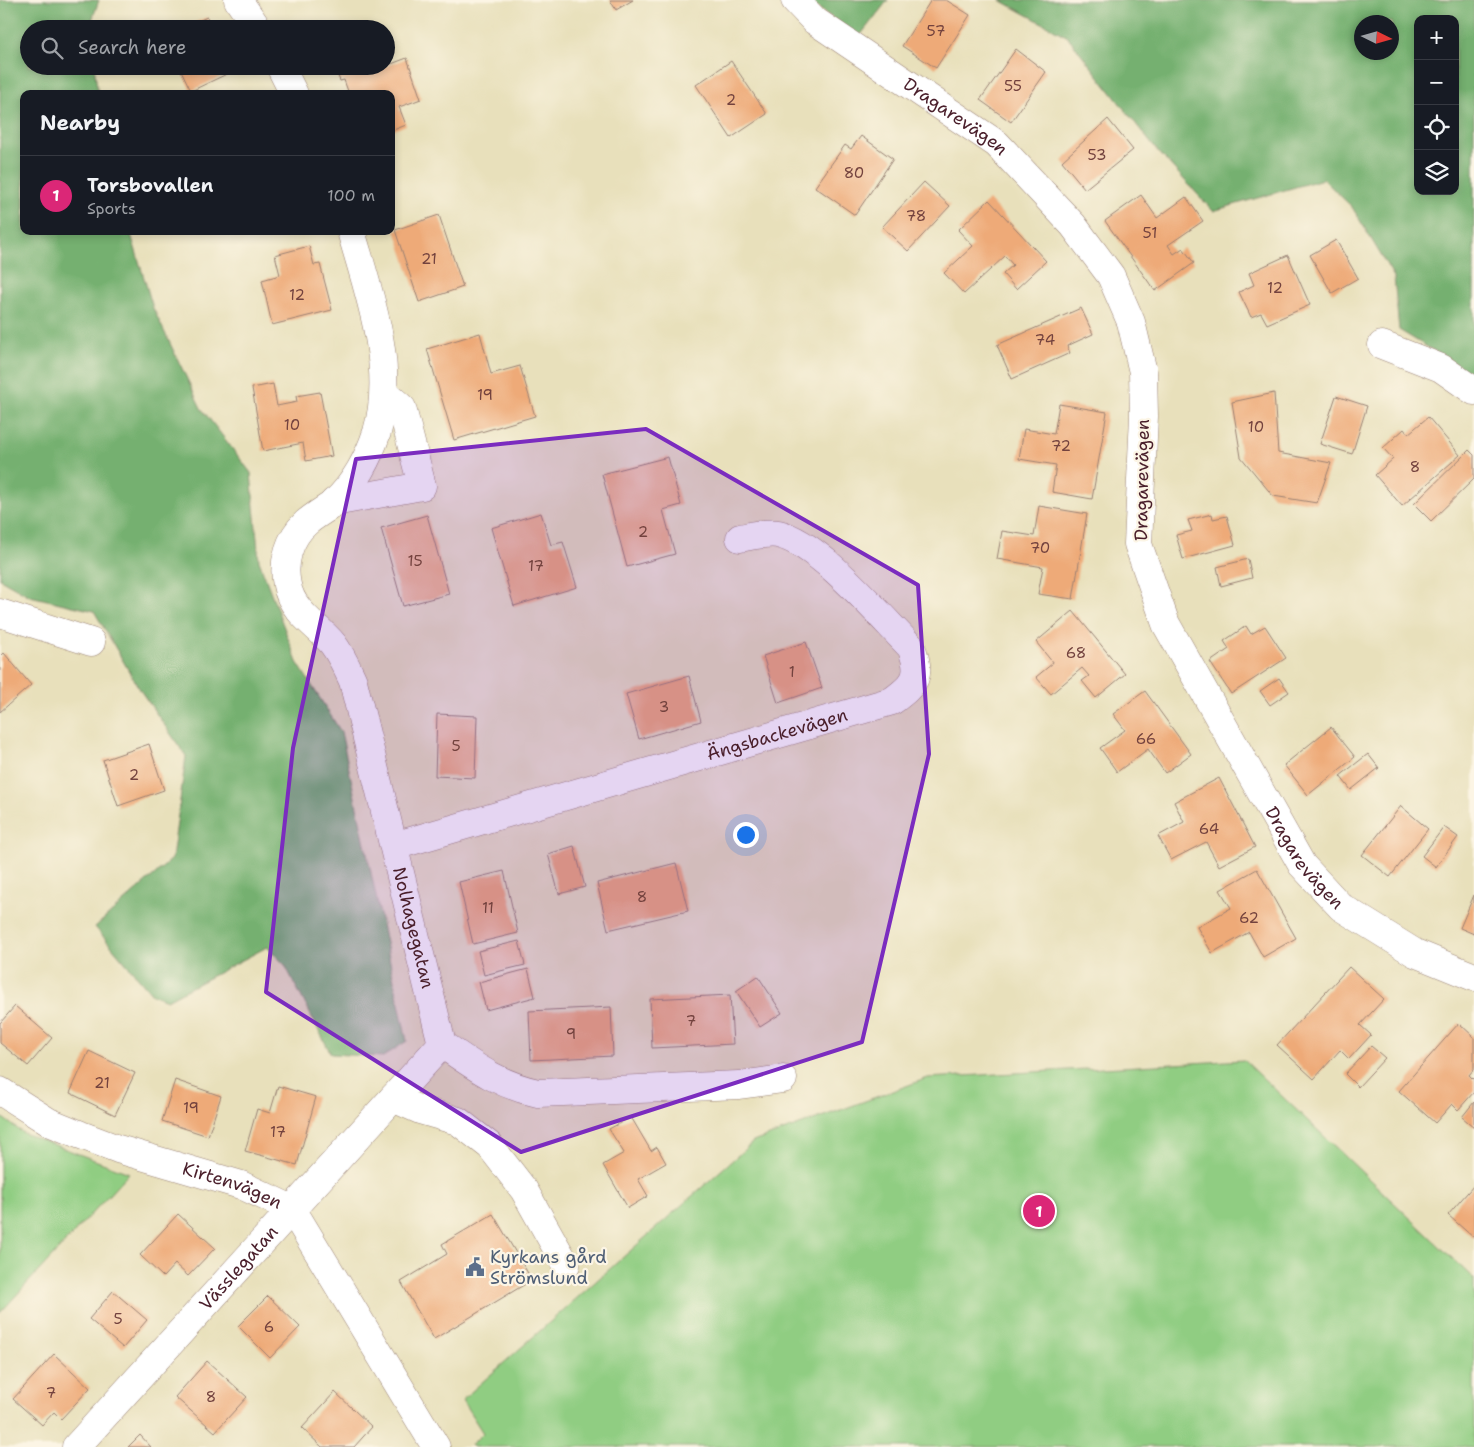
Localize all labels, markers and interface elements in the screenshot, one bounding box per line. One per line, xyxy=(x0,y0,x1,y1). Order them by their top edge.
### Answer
north arrow xyxy=(1354,15,1399,60)
map controls xyxy=(1414,15,1459,195)
button: + xyxy=(1414,15,1459,60)
search box xyxy=(20,20,395,75)
house number: 57 xyxy=(927,21,945,41)
icon: search xyxy=(38,34,66,62)
text: Search here xyxy=(78,35,187,60)
button: − xyxy=(1414,60,1459,105)
street label: Dragarevägen xyxy=(899,72,1013,160)
house number: 55 xyxy=(1004,76,1022,96)
house number: 2 xyxy=(726,90,736,110)
button: locate xyxy=(1414,105,1459,150)
text: Nearby xyxy=(40,109,120,137)
house number: 53 xyxy=(1088,145,1107,165)
button: layers xyxy=(1414,150,1459,195)
house number: 80 xyxy=(844,163,864,183)
text: Torsbovallen xyxy=(87,173,213,198)
text: 1 xyxy=(52,185,60,206)
text: 100 m xyxy=(327,185,375,206)
text: Sports xyxy=(87,198,136,219)
house number: 78 xyxy=(906,206,926,226)
house number: 51 xyxy=(1143,223,1157,243)
house number: 21 xyxy=(421,249,437,269)
house number: 12 xyxy=(1267,278,1283,298)
house number: 12 xyxy=(289,285,305,305)
house number: 74 xyxy=(1035,330,1055,350)
house number: 19 xyxy=(477,385,493,405)
house number: 10 xyxy=(284,415,300,435)
house number: 10 xyxy=(1248,417,1264,437)
street label: Dragarevägen xyxy=(1129,419,1155,541)
house number: 72 xyxy=(1051,436,1071,456)
house number: 8 xyxy=(1410,457,1420,477)
house number: 2 xyxy=(638,522,648,542)
house number: 70 xyxy=(1030,538,1050,558)
house number: 15 xyxy=(407,551,423,571)
house number: 17 xyxy=(528,556,544,576)
house number: 68 xyxy=(1066,643,1086,663)
house number: 1 xyxy=(789,662,795,682)
house number: 3 xyxy=(659,697,669,717)
street label: Ängsbackevägen xyxy=(704,703,850,766)
house number: 66 xyxy=(1136,729,1156,749)
house number: 5 xyxy=(451,736,461,756)
house number: 2 xyxy=(129,765,139,785)
street label: Dragarevägen xyxy=(1259,802,1349,914)
house number: 64 xyxy=(1199,819,1219,839)
your location xyxy=(733,822,759,848)
street label: Nolhagegatan xyxy=(387,865,440,991)
house number: 8 xyxy=(637,887,647,907)
house number: 11 xyxy=(482,898,494,918)
house number: 62 xyxy=(1239,908,1259,928)
house number: 7 xyxy=(686,1011,696,1031)
house number: 9 xyxy=(566,1024,576,1044)
house number: 21 xyxy=(94,1073,110,1093)
house number: 19 xyxy=(183,1098,199,1118)
house number: 17 xyxy=(270,1122,286,1142)
street label: Kirtenvägen xyxy=(180,1156,286,1215)
pin: 1 xyxy=(1023,1192,1055,1230)
street label: Vässlegatan xyxy=(194,1220,283,1315)
place label: Kyrkans gård Strömslund xyxy=(490,1245,607,1290)
public building icon: Kyrkans gård Strömslund xyxy=(464,1256,486,1278)
house number: 5 xyxy=(113,1309,123,1329)
house number: 6 xyxy=(264,1317,274,1337)
house number: 7 xyxy=(46,1383,56,1403)
house number: 8 xyxy=(206,1387,216,1407)

